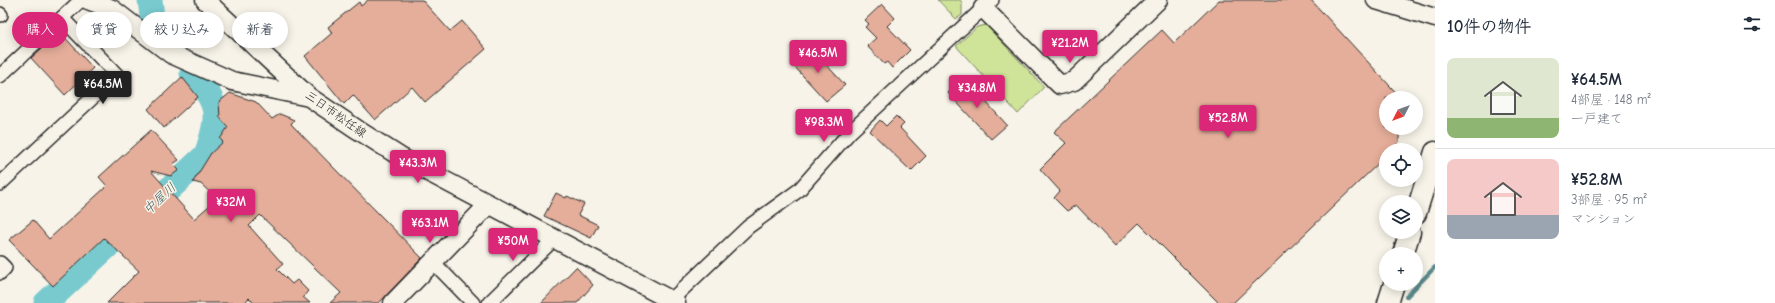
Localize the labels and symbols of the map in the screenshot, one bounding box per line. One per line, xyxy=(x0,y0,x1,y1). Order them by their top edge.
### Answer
pin: ¥21.2M xyxy=(1037,30,1103,64)
pin: ¥46.5M xyxy=(785,40,851,74)
pin: ¥64.5M xyxy=(70,71,136,105)
pin: ¥34.8M xyxy=(944,75,1010,109)
street label: 三日市松任線 xyxy=(302,88,370,140)
north arrow xyxy=(1379,91,1423,135)
pin: ¥52.8M xyxy=(1195,105,1261,139)
pin: ¥98.3M xyxy=(791,109,857,143)
pin: ¥43.3M xyxy=(385,150,451,184)
water label: 中屋川 xyxy=(140,180,179,217)
pin: ¥32M xyxy=(207,189,255,223)
pin: ¥63.1M xyxy=(397,210,463,244)
pin: ¥50M xyxy=(489,228,537,262)

